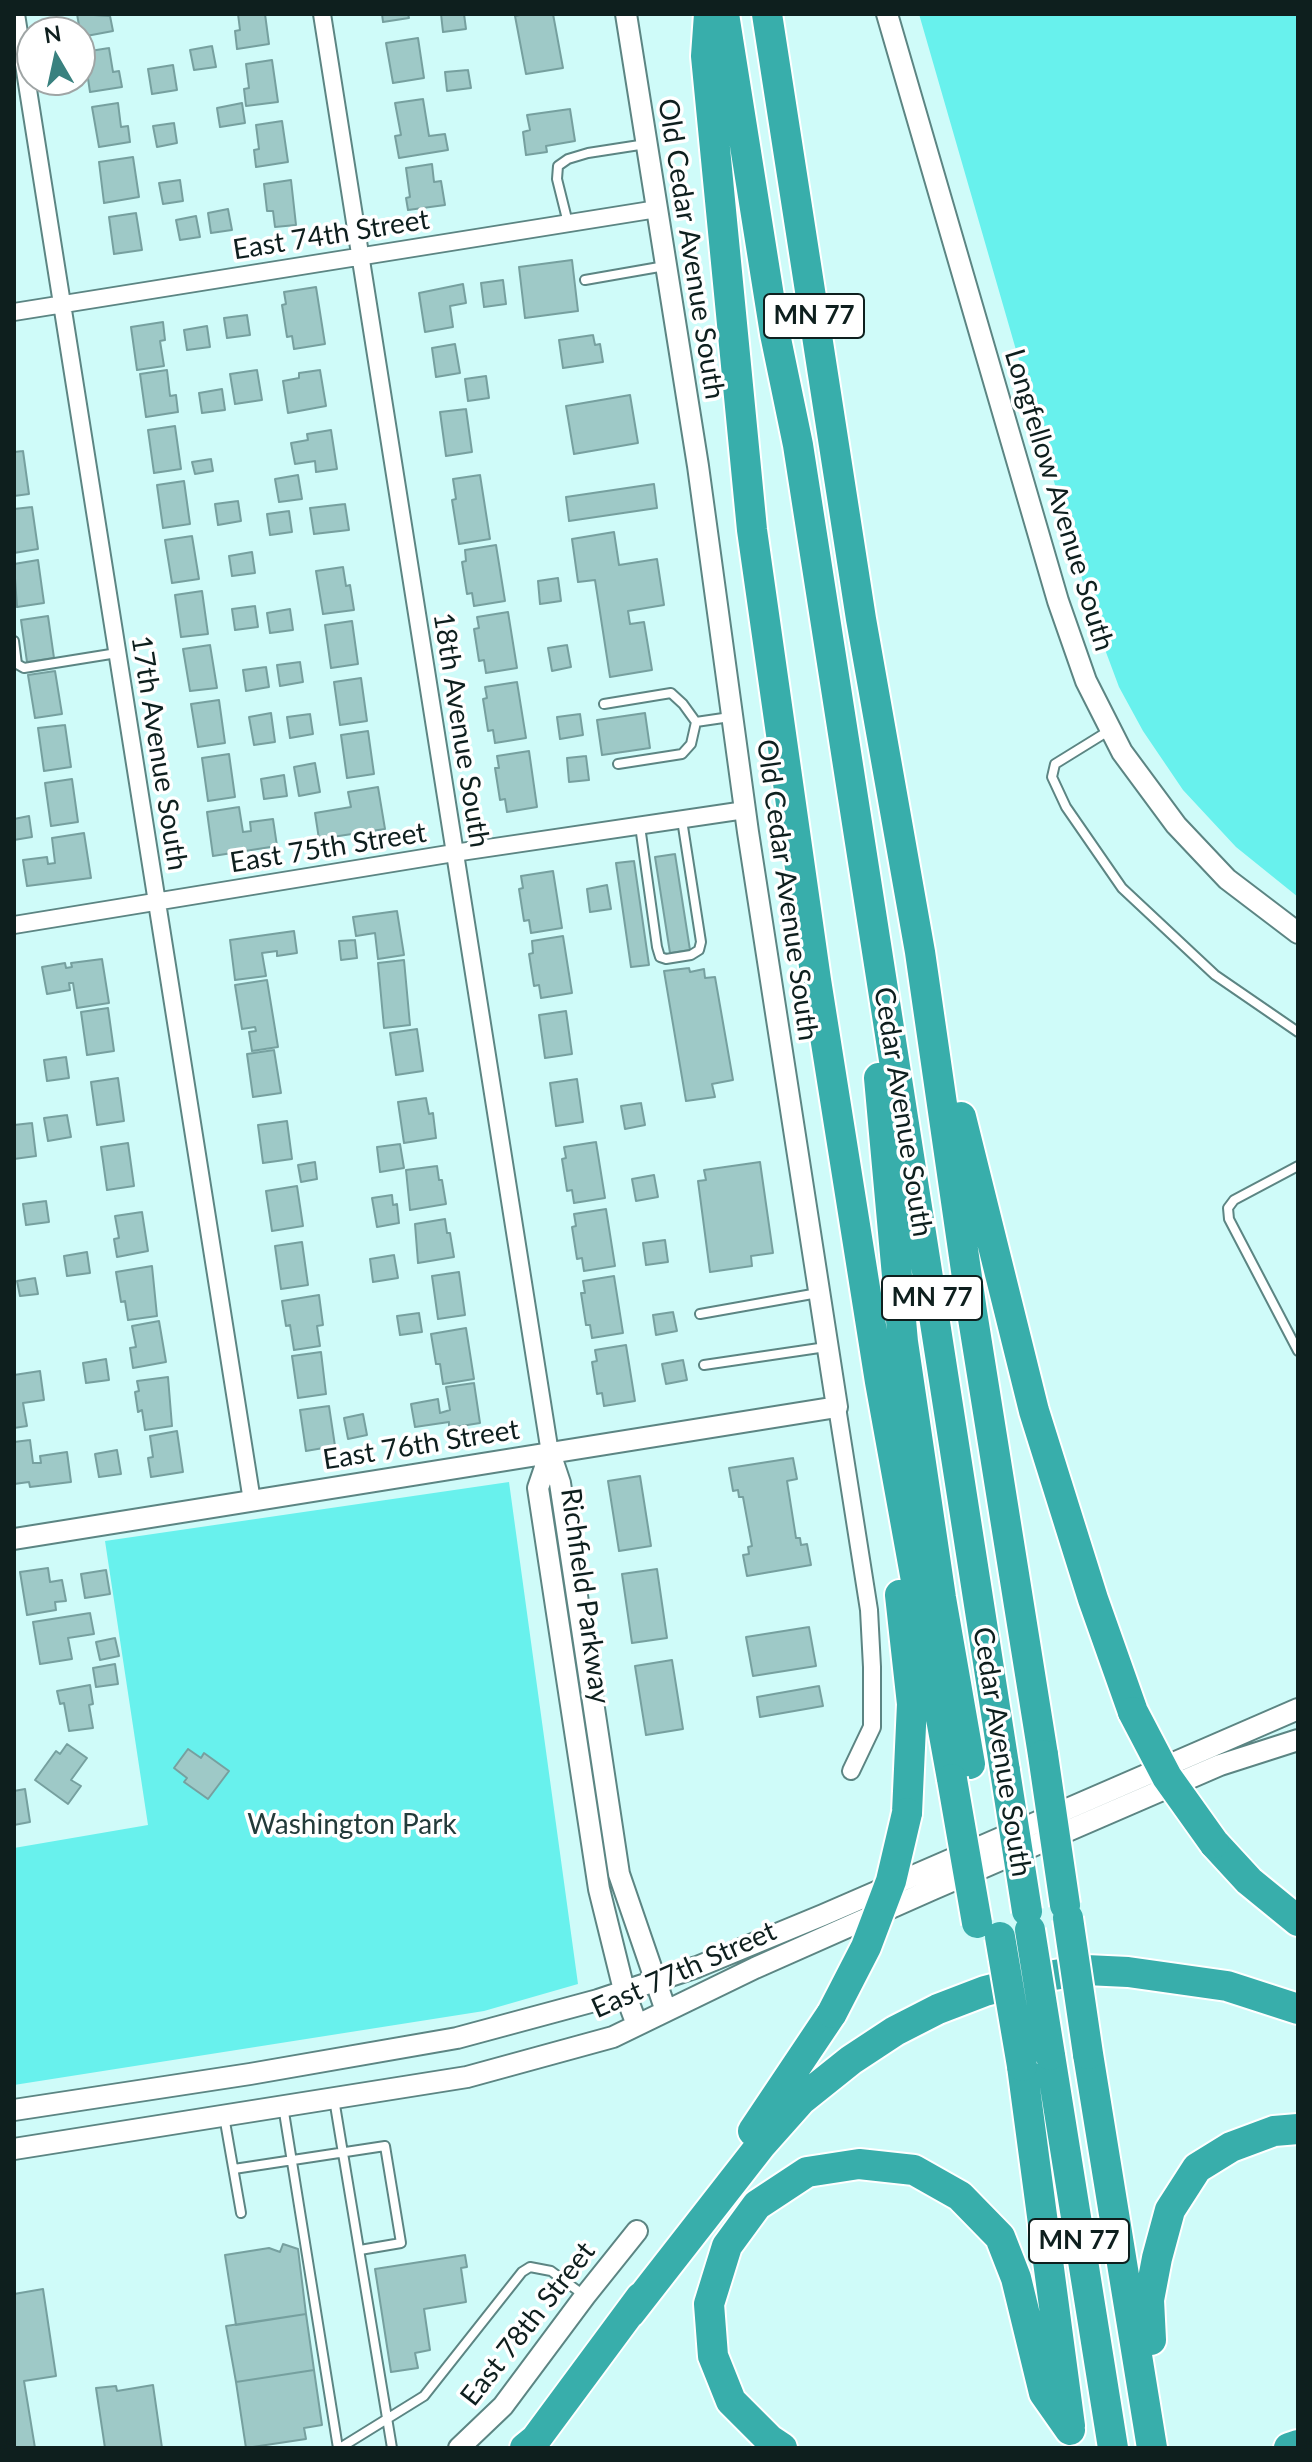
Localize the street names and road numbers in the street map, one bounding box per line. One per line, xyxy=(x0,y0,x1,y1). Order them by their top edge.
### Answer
street label: Old Cedar Avenue South xyxy=(651,96,731,402)
street label: East 74th Street xyxy=(230,203,432,267)
road number: MN 77 xyxy=(764,294,864,338)
street label: Longfellow Avenue South xyxy=(997,345,1121,655)
street label: 18th Avenue South xyxy=(426,610,496,850)
street label: 17th Avenue South xyxy=(124,633,194,873)
street label: Old Cedar Avenue South xyxy=(749,737,825,1043)
street label: East 75th Street xyxy=(227,816,429,880)
street label: Cedar Avenue South xyxy=(867,985,939,1239)
road number: MN 77 xyxy=(882,1276,982,1320)
street label: East 76th Street xyxy=(320,1413,522,1477)
street label: Richfield Parkway xyxy=(553,1486,617,1706)
street label: Cedar Avenue South xyxy=(966,1625,1038,1879)
street label: East 77th Street xyxy=(587,1914,781,2026)
road number: MN 77 xyxy=(1029,2219,1129,2263)
street label: East 78th Street xyxy=(454,2236,602,2412)

